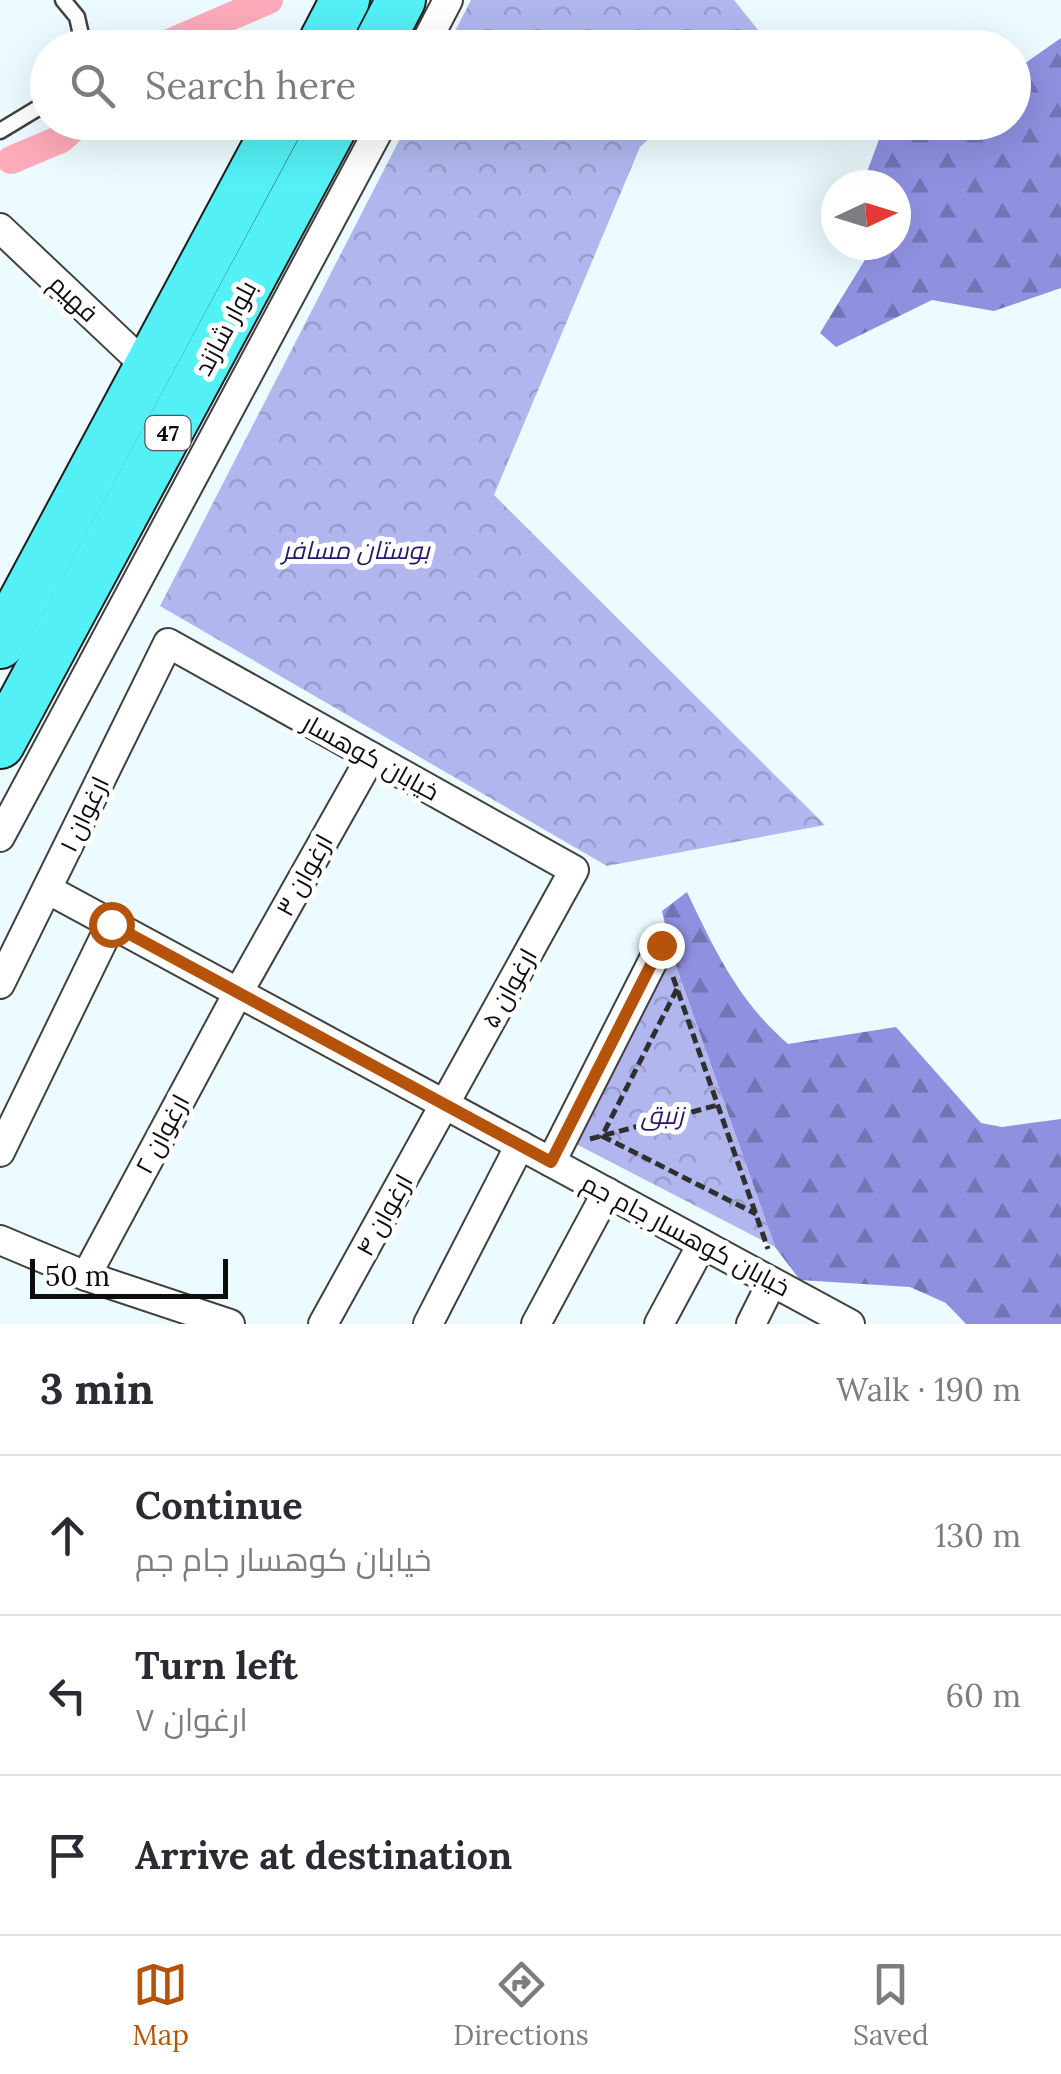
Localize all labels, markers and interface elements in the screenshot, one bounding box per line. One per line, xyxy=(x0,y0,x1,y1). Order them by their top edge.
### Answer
search box xyxy=(30,30,1031,140)
icon: search xyxy=(65,58,120,113)
text: Search here xyxy=(145,61,356,109)
north arrow xyxy=(821,170,911,260)
street label: فهیم xyxy=(41,267,105,330)
street label: بلوار شازند xyxy=(187,275,263,381)
road number: 47 xyxy=(146,416,190,450)
park label: بوستان مسافر xyxy=(279,534,431,566)
street label: خیابان کوهسار xyxy=(295,705,445,808)
street label: ارغوان ۱ xyxy=(52,771,116,857)
street label: ارغوان ۳ xyxy=(268,828,340,922)
route start xyxy=(89,902,135,948)
route end xyxy=(639,923,685,969)
street label: ارغوان ۵ xyxy=(474,943,544,1033)
street label: ارغوان ۲ xyxy=(128,1089,196,1179)
park label: زنبق xyxy=(641,1099,687,1131)
street label: خیابان کوهسار جام جم xyxy=(575,1166,796,1305)
street label: ارغوان ۴ xyxy=(348,1168,420,1262)
scale bar xyxy=(30,1254,228,1298)
text: 50 m xyxy=(45,1258,110,1294)
text: 3 min xyxy=(40,1362,154,1416)
text: Walk · 190 m xyxy=(836,1369,1021,1410)
text: Continue xyxy=(135,1481,303,1529)
icon: ahead xyxy=(40,1508,95,1563)
text: 130 m xyxy=(935,1515,1021,1556)
text: خیابان کوهسار جام جم xyxy=(135,1539,432,1580)
text: Turn left xyxy=(135,1641,298,1689)
icon: left xyxy=(40,1668,95,1723)
text: 60 m xyxy=(946,1675,1021,1716)
text: ارغوان ۷ xyxy=(135,1699,248,1740)
icon: arrive xyxy=(40,1828,95,1883)
text: Arrive at destination xyxy=(135,1831,512,1879)
tab: Map xyxy=(132,1957,189,2053)
tab: Directions xyxy=(453,1957,589,2053)
tab: Saved xyxy=(853,1957,929,2053)

